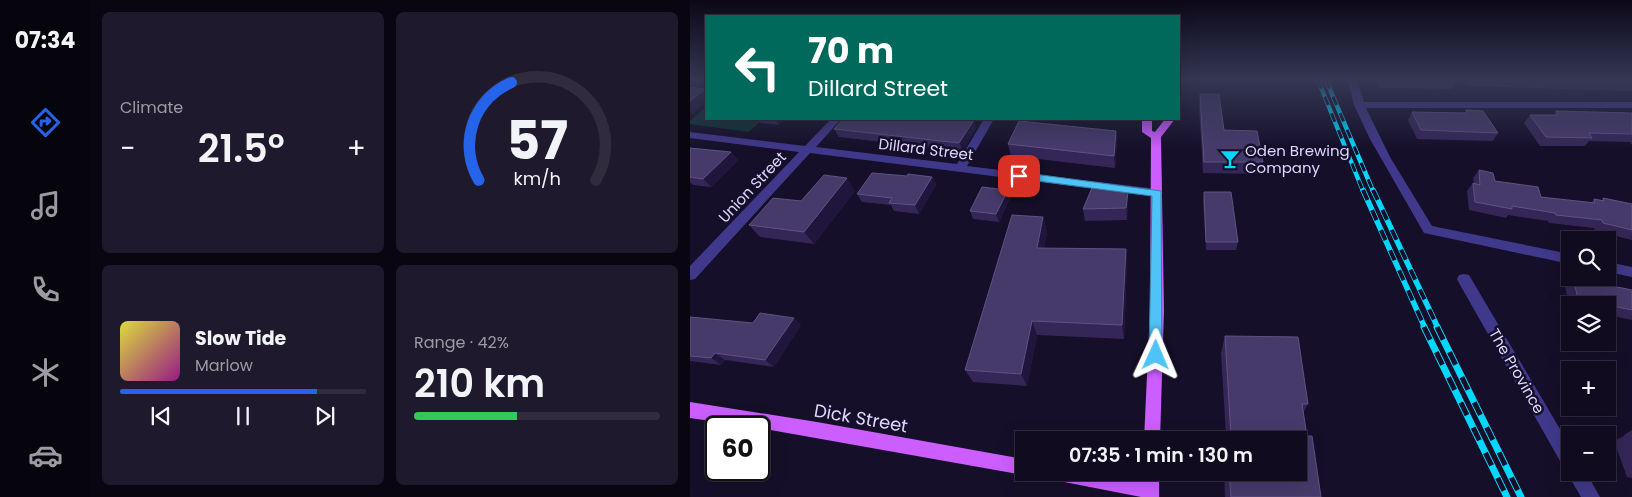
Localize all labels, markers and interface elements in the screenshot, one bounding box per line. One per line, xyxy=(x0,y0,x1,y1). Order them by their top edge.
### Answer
text: 07:34 xyxy=(15,25,75,56)
text: 70 m xyxy=(808,26,894,75)
icon: left xyxy=(725,35,790,100)
text: Dillard Street xyxy=(808,73,948,104)
text: Climate xyxy=(120,96,183,119)
text: 57 xyxy=(506,104,568,177)
icon: directions xyxy=(28,105,63,140)
text: 21.5° xyxy=(198,122,285,175)
text: − xyxy=(120,129,135,168)
text: + xyxy=(347,129,366,168)
street label: Dillard Street xyxy=(877,133,975,165)
place label: Oden Brewing Company xyxy=(1245,140,1350,178)
street label: Union Street xyxy=(713,147,791,227)
bar icon: Oden Brewing Company xyxy=(1219,148,1241,170)
pin xyxy=(998,155,1040,197)
icon: arrive xyxy=(1005,162,1033,190)
text: km/h xyxy=(513,166,561,191)
icon: music xyxy=(28,188,63,223)
map controls xyxy=(1561,231,1616,481)
button: search xyxy=(1561,231,1616,286)
icon: phone xyxy=(28,272,63,307)
button: layers xyxy=(1561,296,1616,351)
text: Slow Tide xyxy=(195,325,286,352)
street label: The Province xyxy=(1484,325,1550,417)
position arrow xyxy=(1129,328,1181,380)
text: Range · 42% xyxy=(414,331,509,354)
text: Marlow xyxy=(195,354,253,377)
icon: climate xyxy=(28,355,63,390)
text: 210 km xyxy=(414,357,545,410)
button: + xyxy=(1561,361,1616,416)
street label: Dick Street xyxy=(812,397,910,439)
icon: previous xyxy=(147,402,175,430)
icon: pause xyxy=(229,402,257,430)
icon: next xyxy=(311,402,339,430)
speed limit sign: 60 xyxy=(705,416,770,481)
button: − xyxy=(1561,426,1616,481)
icon: car xyxy=(28,438,63,473)
text: 07:35 · 1 min · 130 m xyxy=(1069,442,1253,469)

